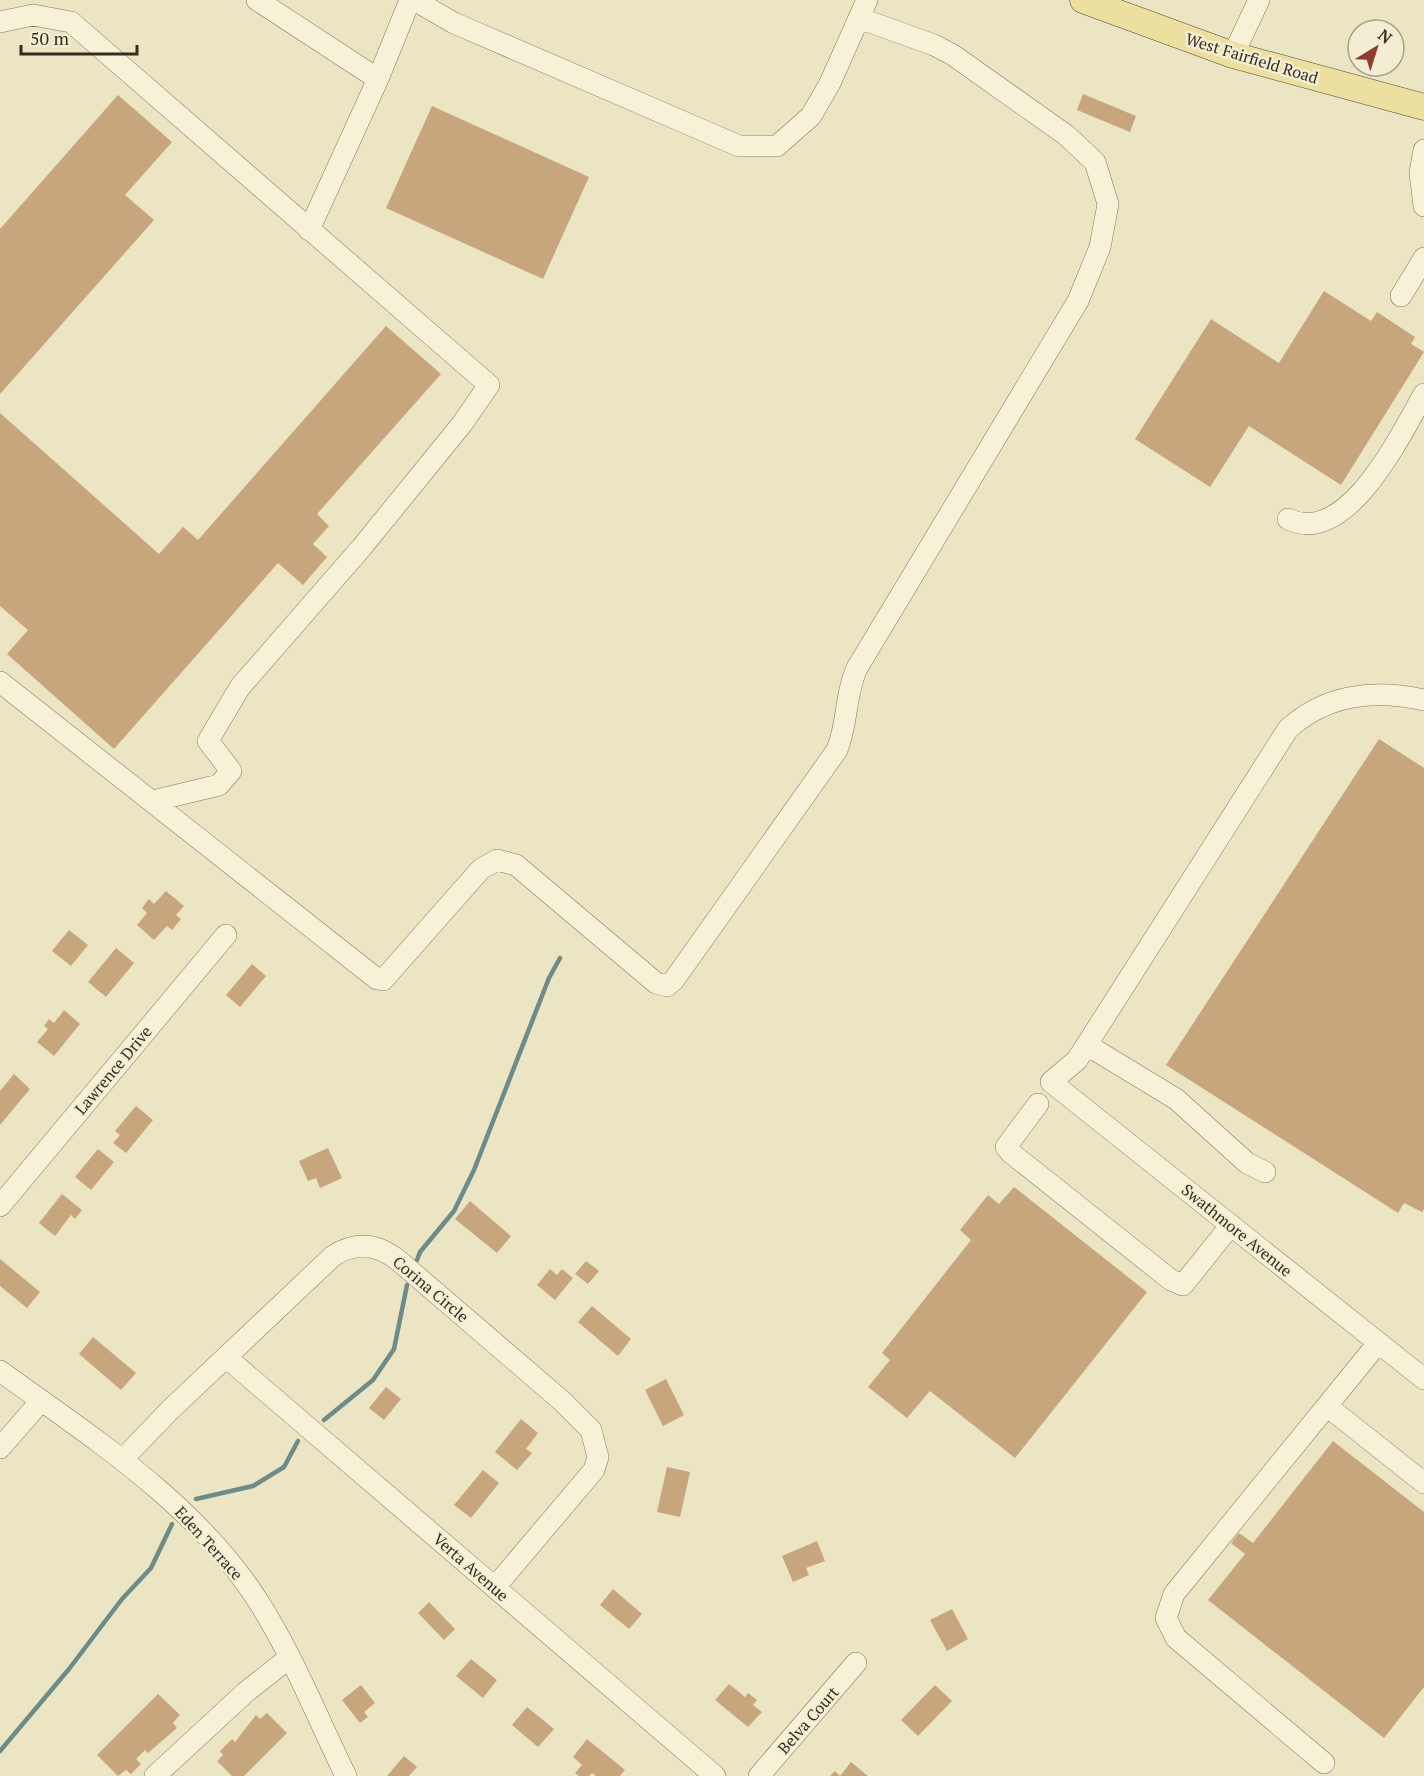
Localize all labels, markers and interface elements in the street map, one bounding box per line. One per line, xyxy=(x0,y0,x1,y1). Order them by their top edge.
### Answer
scale bar xyxy=(21,18,136,56)
north arrow xyxy=(1346,18,1406,78)
text: N xyxy=(1374,24,1397,49)
text: 50 m xyxy=(30,26,70,50)
street label: West Fairfield Road xyxy=(1183,27,1321,89)
street label: Lawrence Drive xyxy=(69,1021,157,1119)
street label: Swathmore Avenue xyxy=(1177,1179,1297,1281)
street label: Corina Circle xyxy=(388,1251,474,1327)
street label: Eden Terrace xyxy=(170,1501,248,1585)
street label: Verta Avenue xyxy=(428,1528,514,1606)
street label: Belva Court xyxy=(773,1681,844,1758)

